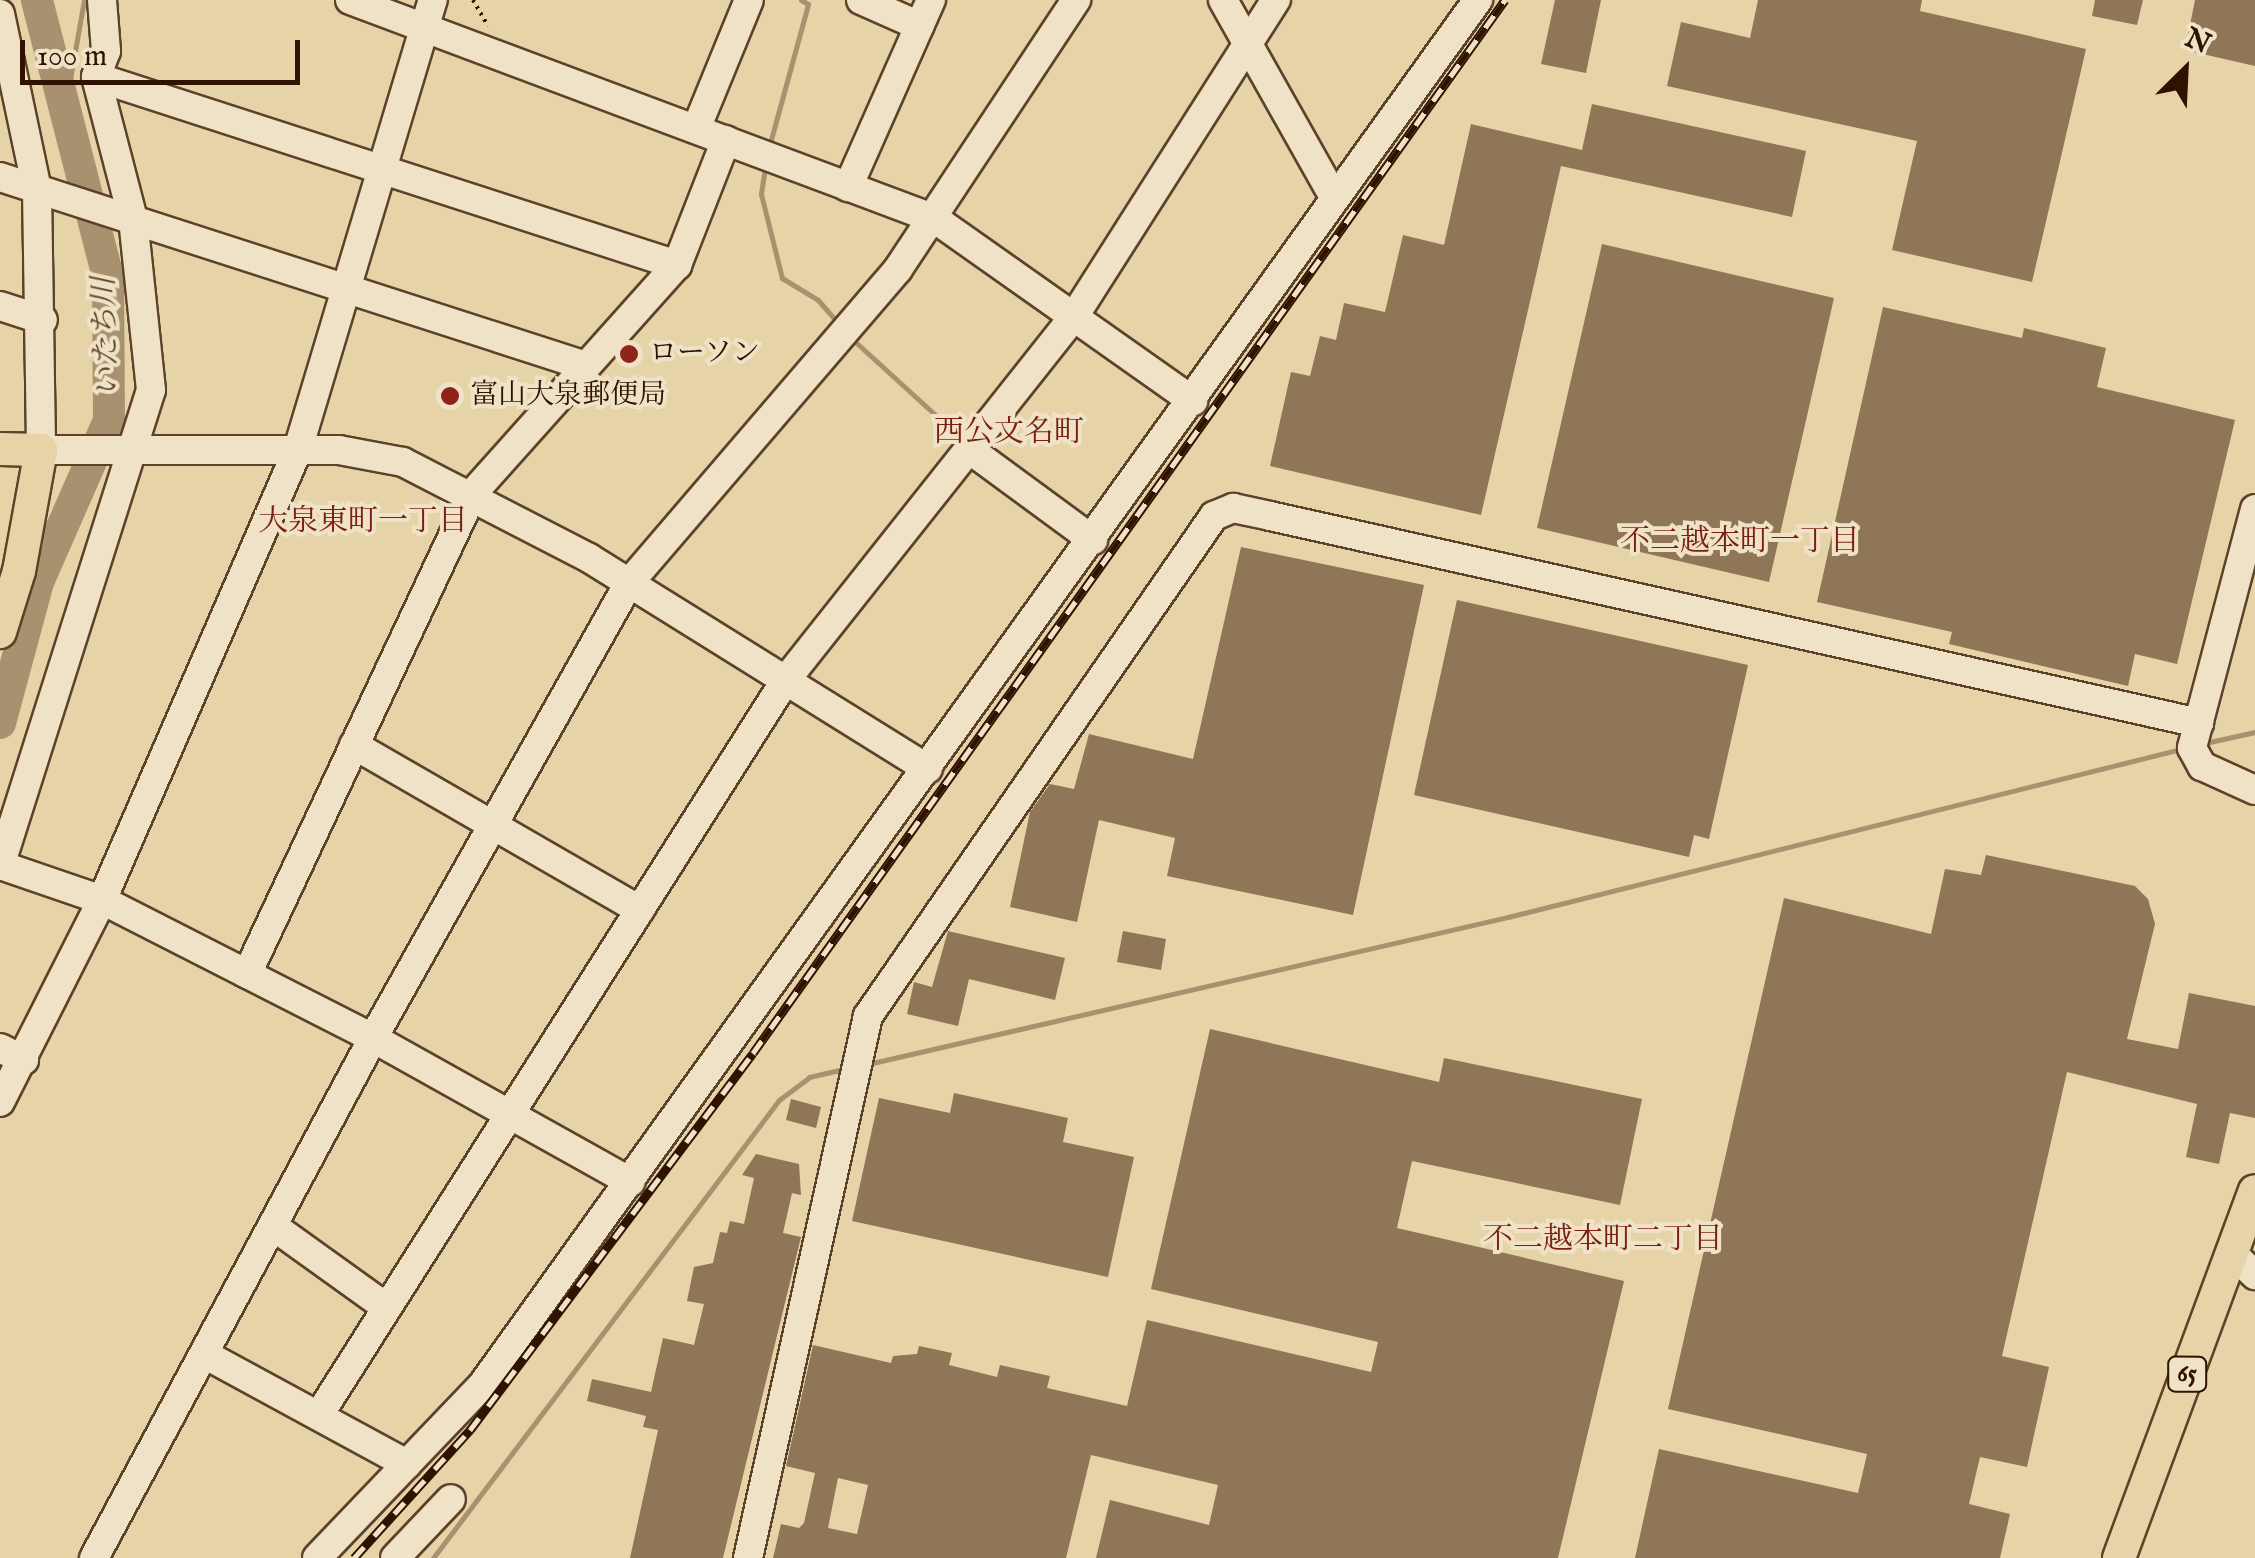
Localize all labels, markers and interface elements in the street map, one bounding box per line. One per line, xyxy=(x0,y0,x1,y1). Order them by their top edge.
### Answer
scale bar xyxy=(25,20,305,82)
north arrow xyxy=(2135,20,2235,120)
text: N xyxy=(2179,21,2216,63)
text: 100 m xyxy=(37,38,107,76)
water label: いたち川 xyxy=(87,276,127,398)
place label: ローソン xyxy=(649,337,761,371)
marker: ローソン xyxy=(618,343,640,365)
place label: 富山大泉郵便局 xyxy=(470,379,666,413)
marker: 富山大泉郵便局 xyxy=(439,385,461,407)
district label: 西公文名町 xyxy=(934,415,1084,451)
district label: 大泉東町一丁目 xyxy=(258,504,468,540)
district label: 不二越本町一丁目 xyxy=(1620,524,1860,560)
district label: 不二越本町二丁目 xyxy=(1483,1222,1723,1258)
road number: 65 xyxy=(2167,1354,2207,1394)

